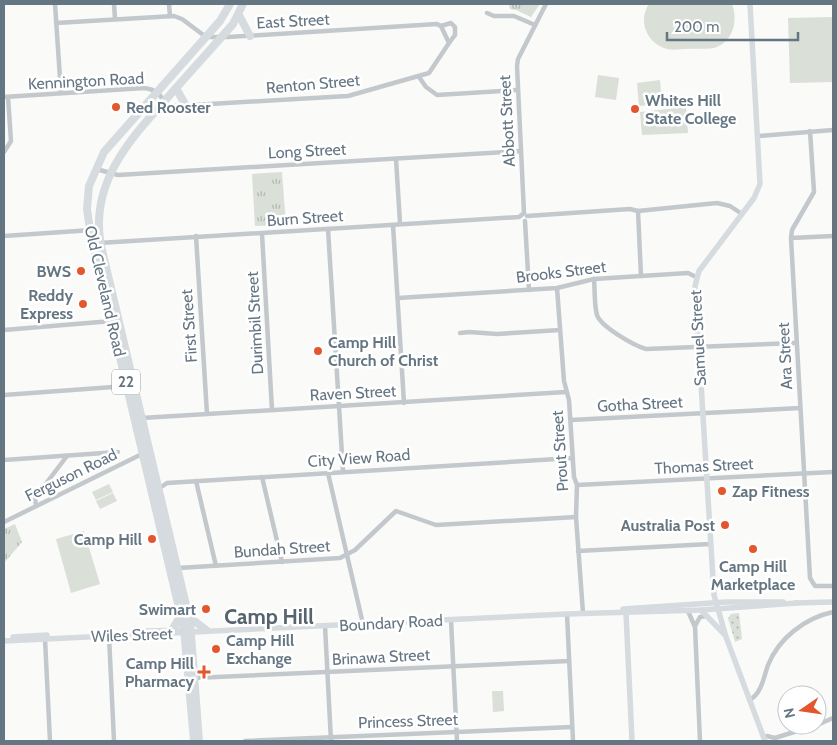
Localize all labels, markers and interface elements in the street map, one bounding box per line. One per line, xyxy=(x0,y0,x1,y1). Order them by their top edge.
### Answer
street label: East Street xyxy=(256,10,331,32)
scale bar xyxy=(667,10,798,42)
text: 200 m xyxy=(674,18,719,36)
street label: Kennington Road xyxy=(27,68,145,94)
street label: Renton Street xyxy=(265,70,361,98)
street label: Abbott Street xyxy=(495,74,519,167)
place label: Whites Hill State College xyxy=(645,91,736,128)
place label: Red Rooster xyxy=(126,98,211,117)
marker: Red Rooster xyxy=(110,101,122,113)
marker: Whites Hill State College xyxy=(629,103,641,115)
street label: Long Street xyxy=(267,139,347,163)
street label: Burn Street xyxy=(266,206,344,230)
street label: Old Cleveland Road xyxy=(81,224,129,358)
street label: Brooks Street xyxy=(515,257,608,287)
place label: BWS xyxy=(36,262,71,281)
marker: BWS xyxy=(75,265,87,277)
street label: Durimbil Street xyxy=(243,270,267,375)
place label: Reddy Express xyxy=(20,286,73,323)
street label: First Street xyxy=(177,288,201,363)
street label: Samuel Street xyxy=(686,289,710,387)
marker: Reddy Express xyxy=(77,298,89,310)
street label: Ara Street xyxy=(774,321,796,390)
place label: Camp Hill Church of Christ xyxy=(328,333,439,370)
marker: Camp Hill Church of Christ xyxy=(312,345,324,357)
road number: 22 xyxy=(112,370,140,394)
street label: Raven Street xyxy=(309,381,397,405)
street label: Gotha Street xyxy=(597,392,684,416)
street label: Prout Street xyxy=(548,409,572,492)
street label: Ferguson Road xyxy=(22,445,120,505)
street label: City View Road xyxy=(307,445,411,471)
street label: Thomas Street xyxy=(654,454,755,478)
place label: Zap Fitness xyxy=(732,482,810,501)
marker: Zap Fitness xyxy=(716,485,728,497)
place label: Australia Post xyxy=(621,516,715,535)
marker: Australia Post xyxy=(719,519,731,531)
place label: Camp Hill xyxy=(74,530,142,549)
marker: Camp Hill xyxy=(146,533,158,545)
street label: Bundah Street xyxy=(233,536,332,562)
marker: Camp Hill Marketplace xyxy=(747,543,759,555)
place label: Camp Hill Marketplace xyxy=(711,557,795,594)
place label: Swimart xyxy=(139,600,196,619)
marker: Swimart xyxy=(200,603,212,615)
district label: Camp Hill xyxy=(224,604,314,629)
street label: Boundary Road xyxy=(339,611,443,635)
street label: Wiles Street xyxy=(91,624,174,646)
place label: Camp Hill Exchange xyxy=(226,631,294,668)
marker: Camp Hill Exchange xyxy=(210,643,222,655)
street label: Brinawa Street xyxy=(331,645,431,669)
place label: Camp Hill Pharmacy xyxy=(125,654,194,691)
marker: Camp Hill Pharmacy xyxy=(198,666,210,678)
north arrow xyxy=(777,685,827,735)
text: N xyxy=(779,706,799,720)
street label: Princess Street xyxy=(358,710,459,732)

